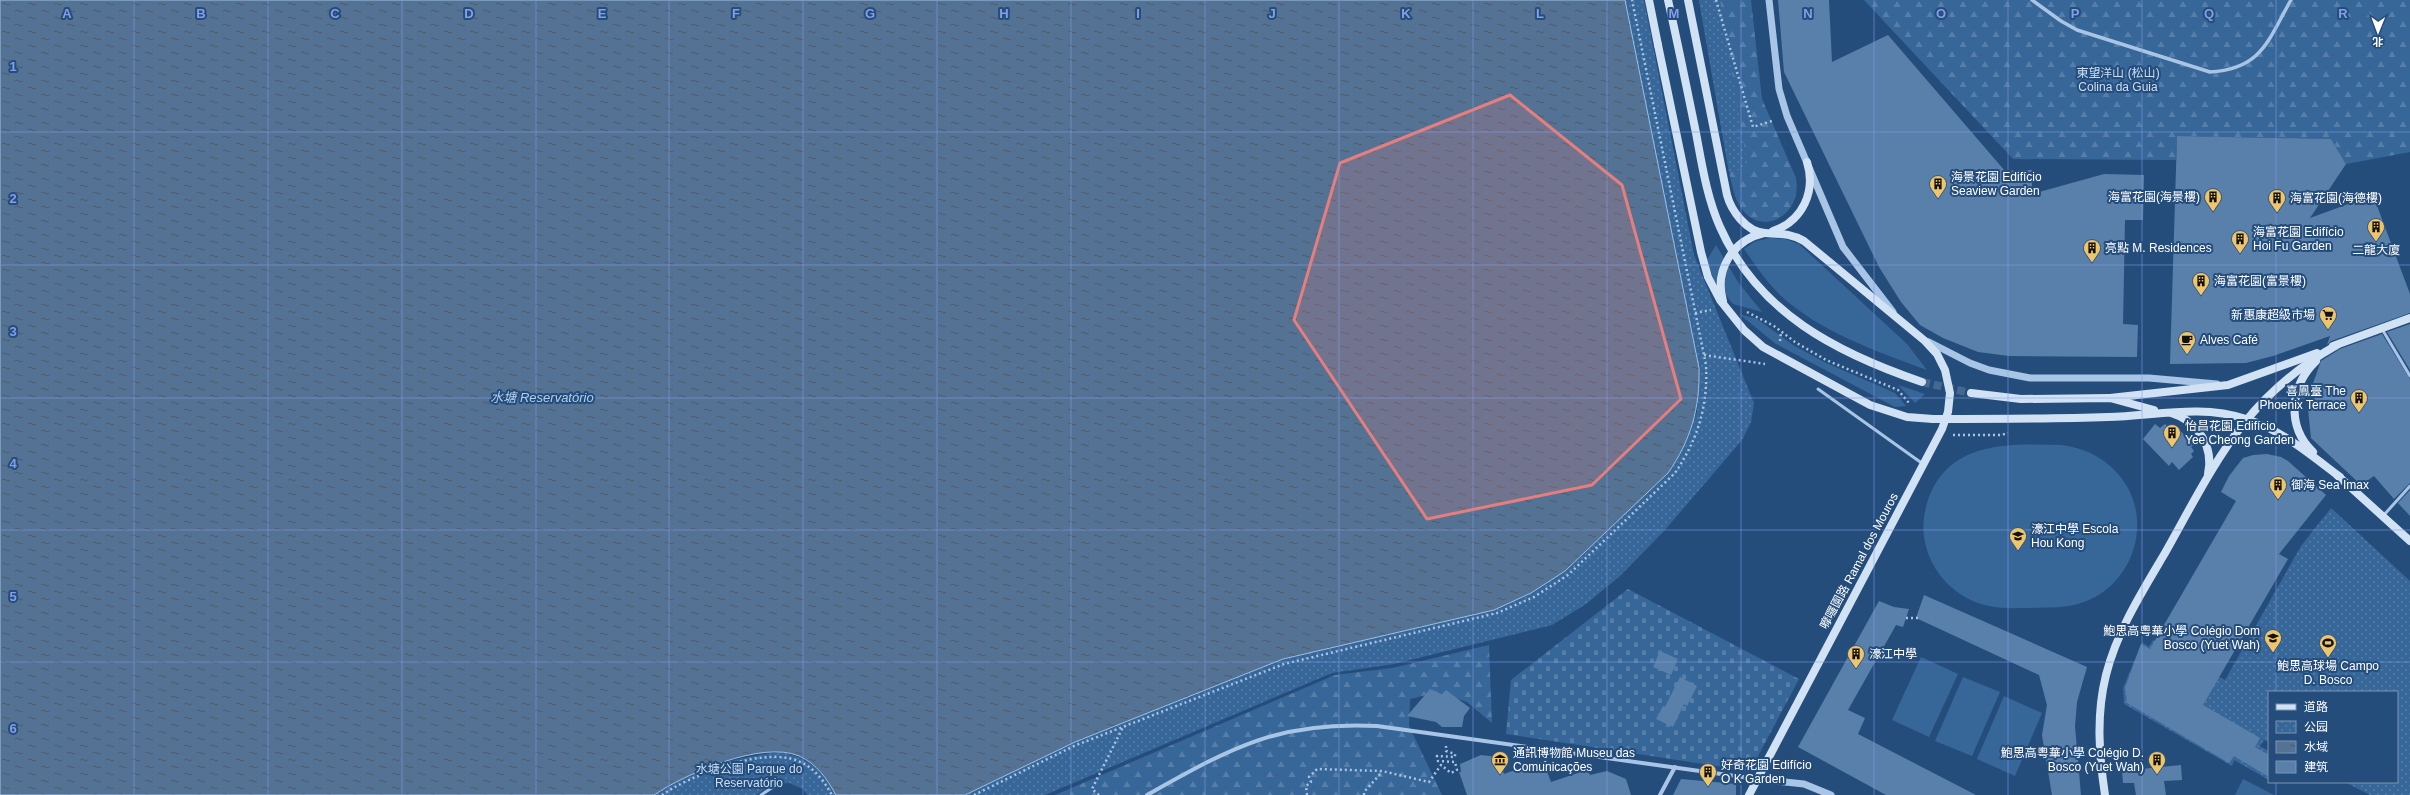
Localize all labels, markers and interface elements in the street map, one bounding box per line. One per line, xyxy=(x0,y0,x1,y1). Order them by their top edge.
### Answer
text: A xyxy=(62,6,72,21)
text: B xyxy=(196,6,206,21)
text: C xyxy=(330,6,340,21)
text: D xyxy=(464,6,474,21)
text: E xyxy=(598,6,607,21)
text: F xyxy=(732,6,740,21)
text: G xyxy=(865,6,875,21)
text: H xyxy=(999,6,1009,21)
text: I xyxy=(1136,6,1140,21)
text: J xyxy=(1268,6,1276,21)
text: K xyxy=(1401,6,1411,21)
text: L xyxy=(1536,6,1544,21)
text: M xyxy=(1669,6,1679,21)
text: N xyxy=(1803,6,1813,21)
text: O xyxy=(1936,6,1946,21)
text: P xyxy=(2071,6,2080,21)
text: Q xyxy=(2204,6,2214,21)
text: R xyxy=(2338,6,2348,21)
north arrow xyxy=(2358,12,2398,52)
text: 北 xyxy=(2372,36,2383,48)
text: 1 xyxy=(9,59,17,74)
park label: 東望洋山 (松山) Colina da Guia xyxy=(2076,66,2160,94)
place label: 海景花園 Edifício Seaview Garden xyxy=(1951,170,2042,198)
building icon: 海景花園 Edifício Seaview Garden xyxy=(1928,174,1948,199)
building icon: 海富花園(海景樓) xyxy=(2203,187,2223,212)
building icon: 海富花園(海德樓) xyxy=(2267,188,2287,213)
place label: 海富花園(海景樓) xyxy=(2108,190,2200,204)
text: 2 xyxy=(9,191,17,206)
place label: 海富花園(海德樓) xyxy=(2290,191,2382,205)
building icon: 二龍大廈 xyxy=(2366,217,2386,242)
place label: 海富花園 Edifício Hoi Fu Garden xyxy=(2253,225,2344,253)
building icon: 海富花園 Edifício Hoi Fu Garden xyxy=(2230,229,2250,254)
building icon: 亮點 M. Residences xyxy=(2082,238,2102,263)
place label: 亮點 M. Residences xyxy=(2105,241,2212,255)
place label: 二龍大廈 xyxy=(2352,243,2400,257)
building icon: 海富花園(富景樓) xyxy=(2191,271,2211,296)
place label: 海富花園(富景樓) xyxy=(2214,274,2306,288)
supermarket icon: 新惠康超級市場 xyxy=(2318,305,2338,330)
place label: 新惠康超級市場 xyxy=(2231,308,2315,322)
text: 3 xyxy=(9,324,17,339)
cafe icon: Alves Café xyxy=(2177,330,2197,355)
place label: Alves Café xyxy=(2200,333,2258,347)
place label: 喜鳳臺 The Phoenix Terrace xyxy=(2260,384,2346,412)
building icon: 喜鳳臺 The Phoenix Terrace xyxy=(2349,388,2369,413)
water label: 水塘 Reservatório xyxy=(490,390,594,405)
place label: 怡昌花園 Edifício Yee Cheong Garden xyxy=(2185,419,2294,447)
building icon: 怡昌花園 Edifício Yee Cheong Garden xyxy=(2162,423,2182,448)
text: 4 xyxy=(9,456,17,471)
building icon: 御海 Sea Imax xyxy=(2268,475,2288,500)
place label: 御海 Sea Imax xyxy=(2291,478,2369,492)
street label: 嚤囉園路 Ramal dos Mouros xyxy=(1817,491,1901,631)
place label: 濠江中學 Escola Hou Kong xyxy=(2031,522,2119,550)
school or university icon: 濠江中學 Escola Hou Kong xyxy=(2008,526,2028,551)
text: 5 xyxy=(9,589,17,604)
place label: 鮑思高粵華小學 Colégio Dom Bosco (Yuet Wah) xyxy=(2103,624,2260,652)
school or university icon: 鮑思高粵華小學 Colégio Dom Bosco (Yuet Wah) xyxy=(2263,628,2283,653)
sports icon: 鮑思高球場 Campo D. Bosco xyxy=(2318,633,2338,658)
building icon: 濠江中學 xyxy=(1846,644,1866,669)
place label: 濠江中學 xyxy=(1869,647,1917,661)
place label: 鮑思高球場 Campo D. Bosco xyxy=(2277,659,2379,687)
legend xyxy=(2268,691,2398,783)
text: 道路 xyxy=(2304,700,2328,714)
text: 公园 xyxy=(2304,720,2328,734)
text: 6 xyxy=(9,721,17,736)
text: 水域 xyxy=(2304,740,2328,754)
place label: 通訊博物館 Museu das Comunicações xyxy=(1513,746,1635,774)
place label: 鮑思高粵華小學 Colégio D. Bosco (Yuet Wah) xyxy=(2001,746,2144,774)
museum icon: 通訊博物館 Museu das Comunicações xyxy=(1490,750,1510,775)
building icon: 鮑思高粵華小學 Colégio D. Bosco (Yuet Wah) xyxy=(2147,750,2167,775)
place label: 好奇花園 Edifício O K Garden xyxy=(1721,758,1812,786)
text: 建筑 xyxy=(2304,760,2328,774)
park label: 水塘公園 Parque do Reservatório xyxy=(696,762,803,790)
building icon: 好奇花園 Edifício O K Garden xyxy=(1698,762,1718,787)

